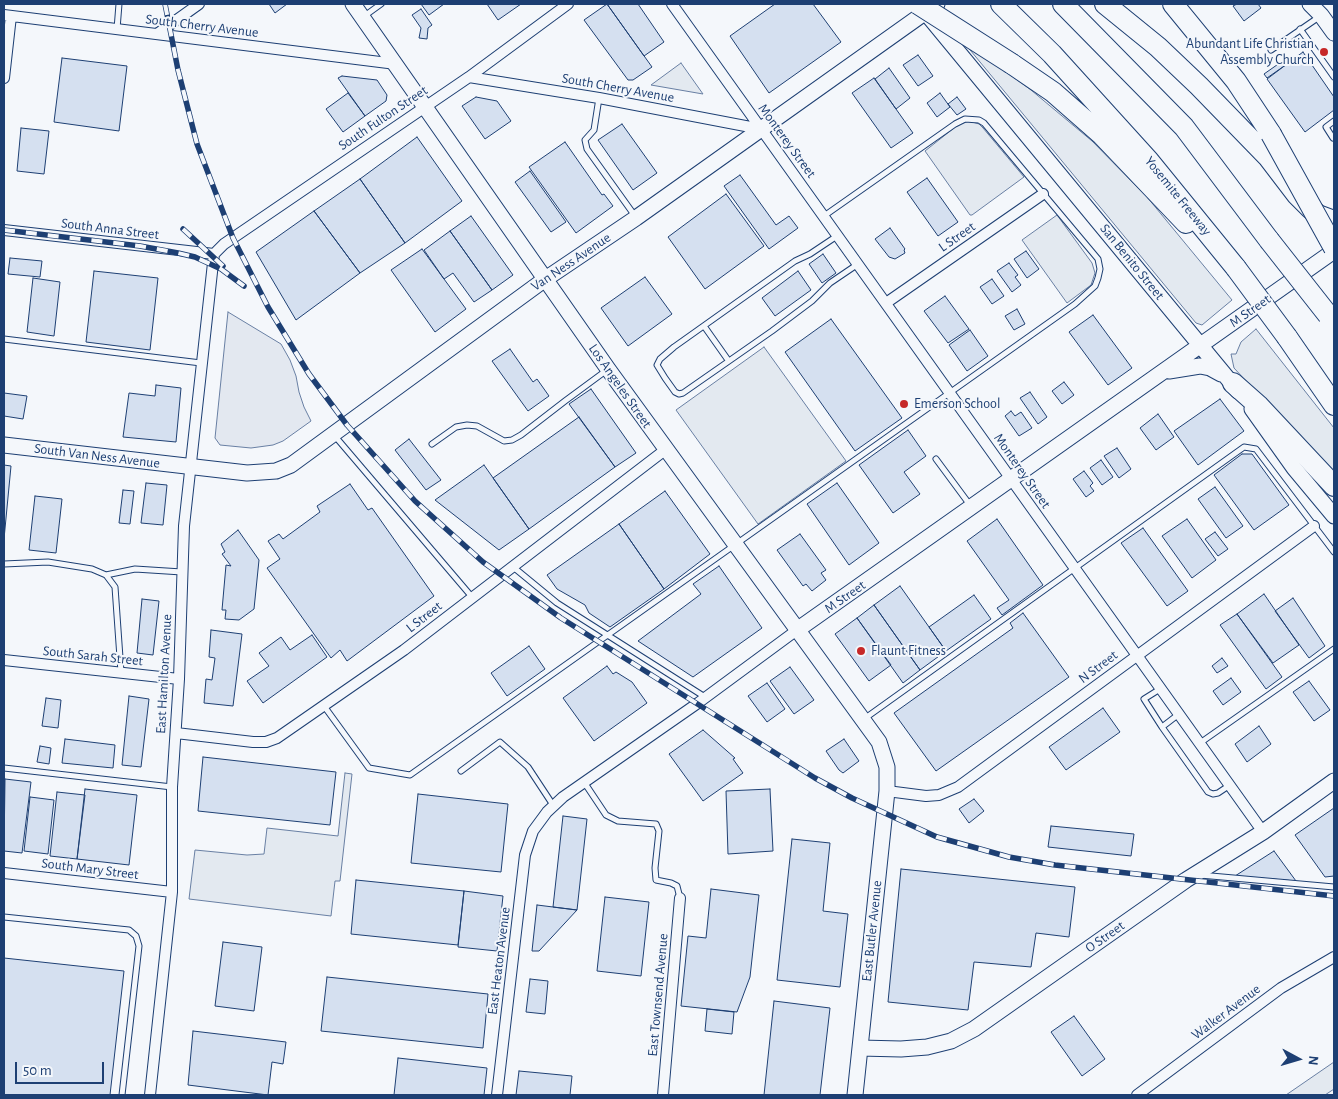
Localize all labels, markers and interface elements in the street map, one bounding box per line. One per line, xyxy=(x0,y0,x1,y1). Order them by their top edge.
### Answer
street label: South Cherry Avenue xyxy=(145,11,259,41)
place label: Abundant Life Christian Assembly Church xyxy=(1186,36,1314,68)
marker: Abundant Life Christian Assembly Church xyxy=(1318,46,1330,58)
street label: South Cherry Avenue xyxy=(561,70,675,106)
street label: South Fulton Street xyxy=(335,82,431,154)
street label: Monterey Street xyxy=(754,101,820,181)
street label: Yosemite Freeway xyxy=(1141,153,1215,239)
street label: South Anna Street xyxy=(60,215,160,243)
street label: L Street xyxy=(935,218,979,256)
street label: San Benito Street xyxy=(1096,221,1168,303)
street label: Van Ness Avenue xyxy=(528,229,614,295)
street label: M Street xyxy=(1226,291,1274,331)
street label: Los Angeles Street xyxy=(585,341,655,431)
place label: Emerson School xyxy=(914,396,1000,412)
marker: Emerson School xyxy=(898,398,910,410)
street label: Monterey Street xyxy=(990,430,1054,512)
street label: South Van Ness Avenue xyxy=(33,440,161,472)
street label: M Street xyxy=(821,577,869,617)
street label: L Street xyxy=(403,598,445,636)
street label: East Hamilton Avenue xyxy=(152,614,176,734)
street label: South Sarah Street xyxy=(42,642,144,670)
place label: Flaunt Fitness xyxy=(871,643,946,659)
marker: Flaunt Fitness xyxy=(855,645,867,657)
street label: N Street xyxy=(1075,647,1121,687)
street label: South Mary Street xyxy=(41,855,139,883)
street label: East Butler Avenue xyxy=(858,880,886,982)
street label: East Heaton Avenue xyxy=(484,906,514,1016)
street label: O Street xyxy=(1082,917,1128,957)
street label: East Townsend Avenue xyxy=(644,933,672,1057)
street label: Walker Avenue xyxy=(1188,981,1264,1043)
north arrow xyxy=(1273,1034,1323,1084)
scale bar xyxy=(18,1052,106,1084)
text: N xyxy=(1305,1055,1320,1066)
text: 50 m xyxy=(23,1063,52,1078)

